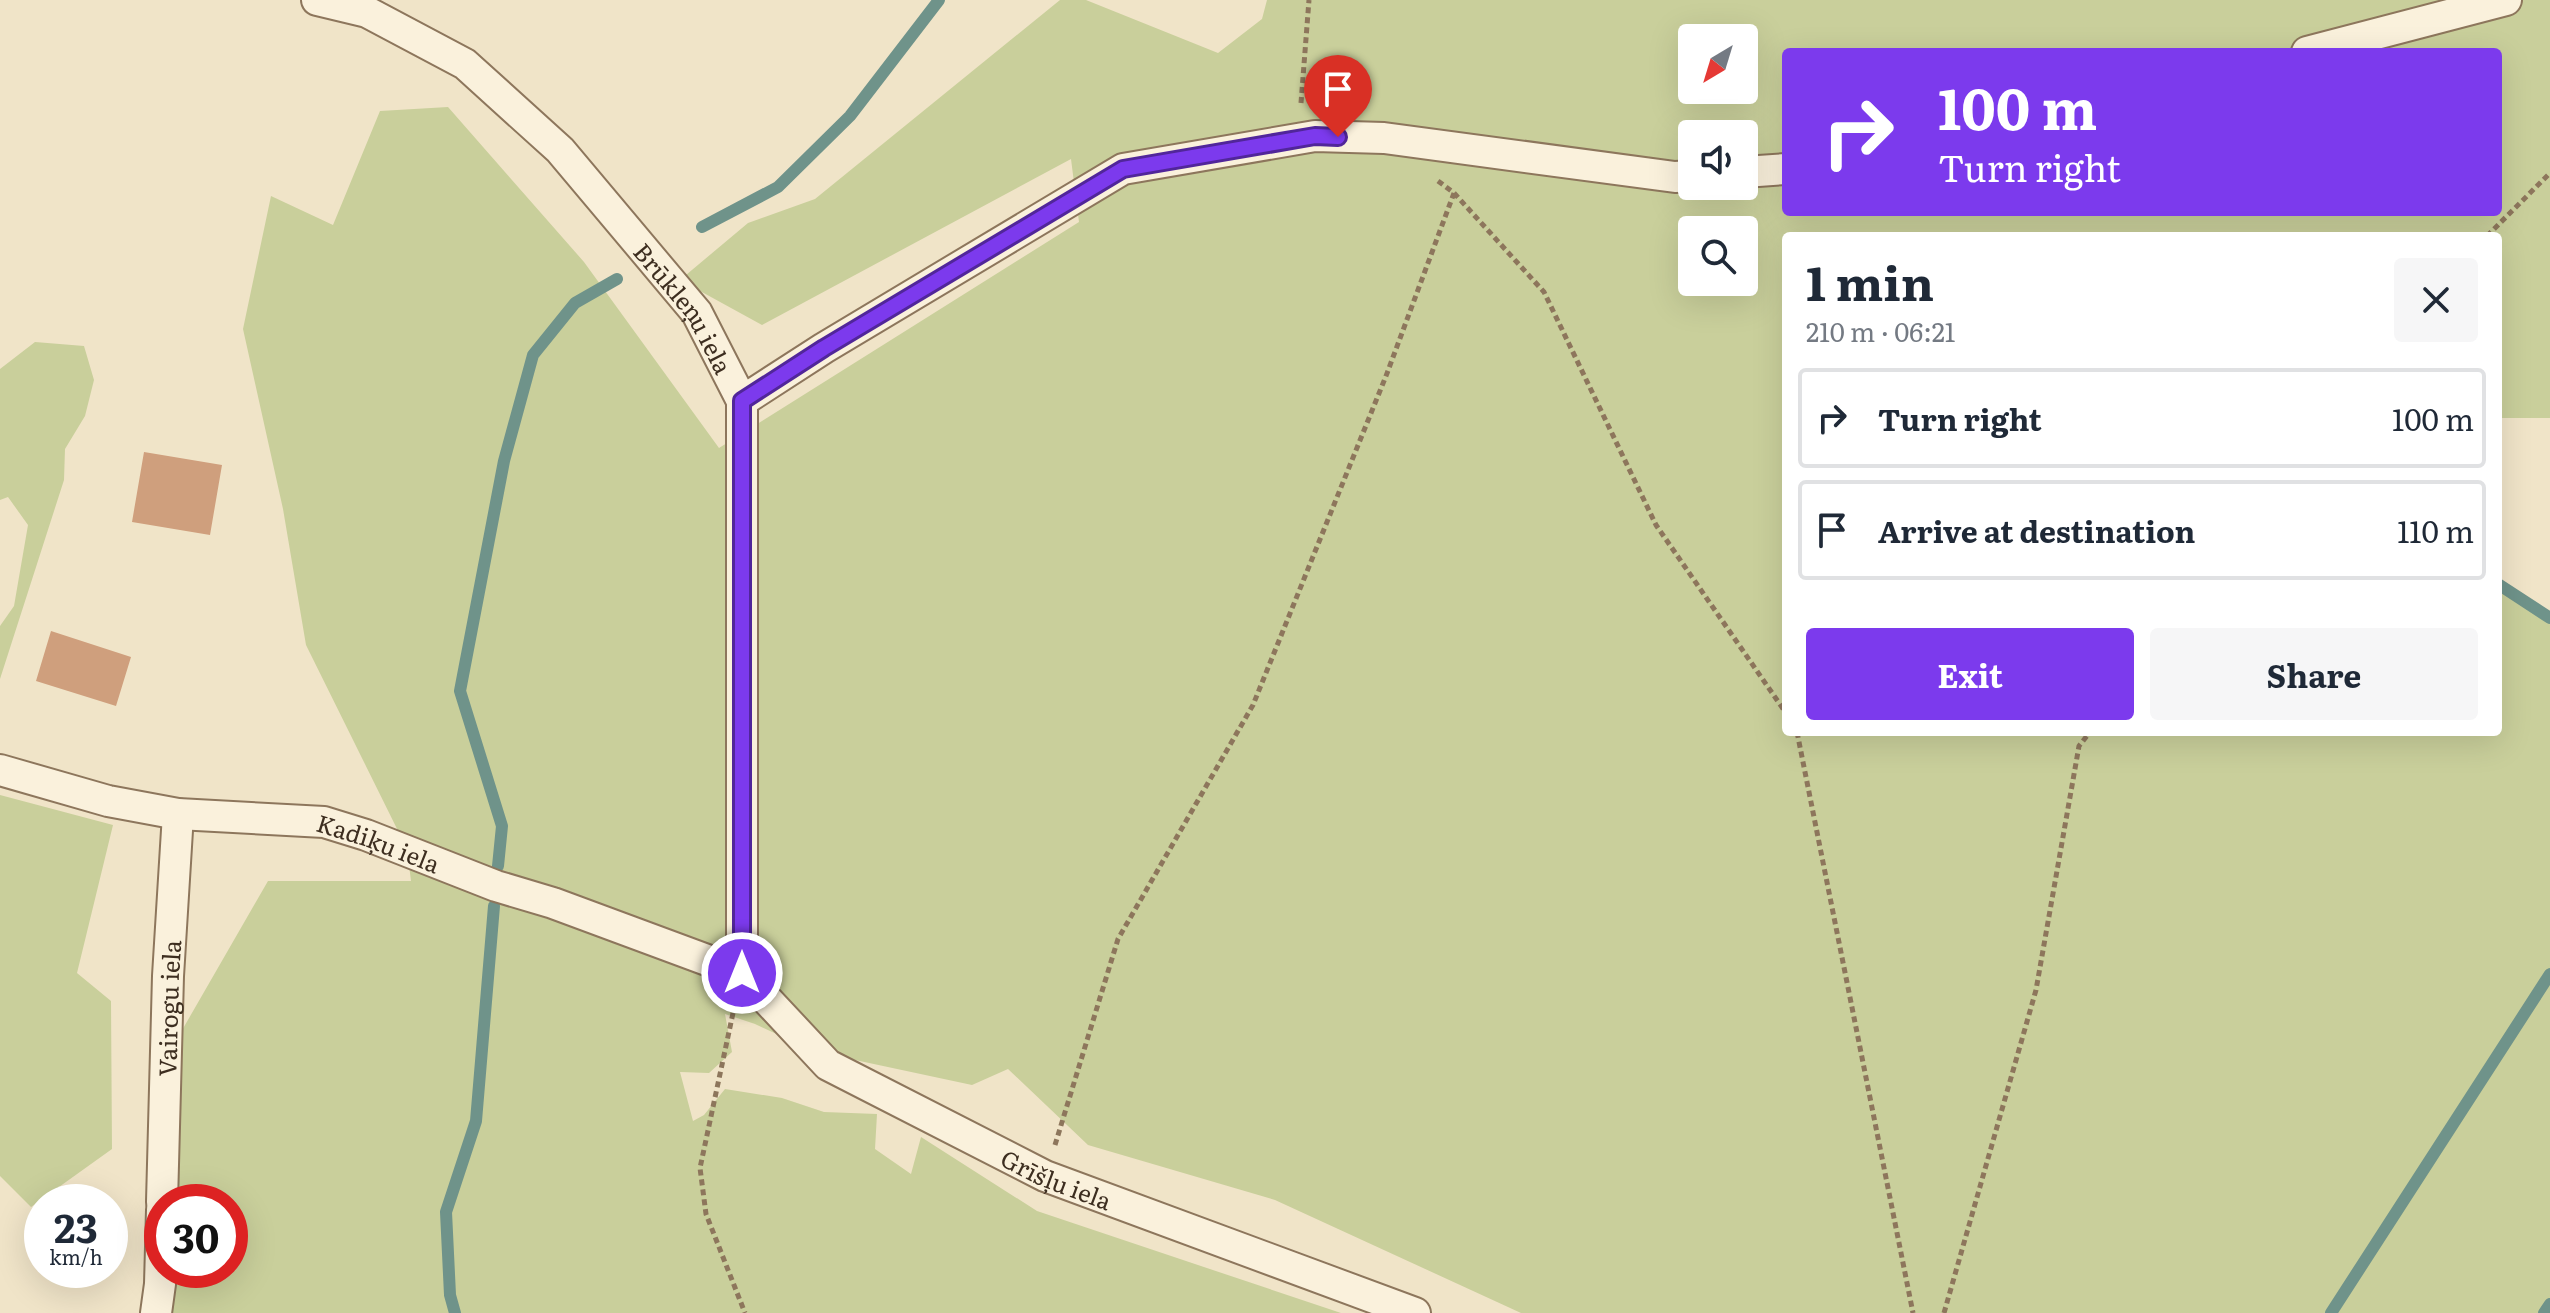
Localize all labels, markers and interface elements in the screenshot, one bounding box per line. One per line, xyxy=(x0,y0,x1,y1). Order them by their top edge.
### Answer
north arrow xyxy=(1678,24,1758,104)
map controls xyxy=(1678,24,1758,296)
pin xyxy=(1304,55,1372,137)
text: 100 m xyxy=(1938,64,2097,147)
icon: arrive xyxy=(1316,67,1360,111)
icon: right xyxy=(1806,80,1910,184)
button: sound xyxy=(1678,120,1758,200)
text: Turn right xyxy=(1938,140,2121,193)
button: search xyxy=(1678,216,1758,296)
street label: Brūkleņu iela xyxy=(627,234,742,379)
text: 1 min xyxy=(1806,245,1934,316)
button: close xyxy=(2394,258,2478,342)
text: 210 m · 06:21 xyxy=(1806,311,1955,350)
icon: right xyxy=(1810,396,1854,440)
text: Turn right xyxy=(1878,396,2042,440)
text: 100 m xyxy=(2392,396,2474,440)
icon: arrive xyxy=(1810,508,1854,552)
text: Arrive at destination xyxy=(1878,508,2195,552)
text: 110 m xyxy=(2397,508,2474,552)
button: Exit xyxy=(1806,628,2134,720)
button: Share xyxy=(2150,628,2478,720)
street label: Kadiķu iela xyxy=(313,803,446,880)
position arrow xyxy=(700,931,784,1015)
street label: Vairogu iela xyxy=(148,939,188,1077)
street label: Grīšļu iela xyxy=(996,1139,1117,1217)
speed limit sign: 30 xyxy=(144,1184,248,1288)
text: 23 xyxy=(54,1196,98,1255)
text: km/h xyxy=(49,1241,103,1271)

